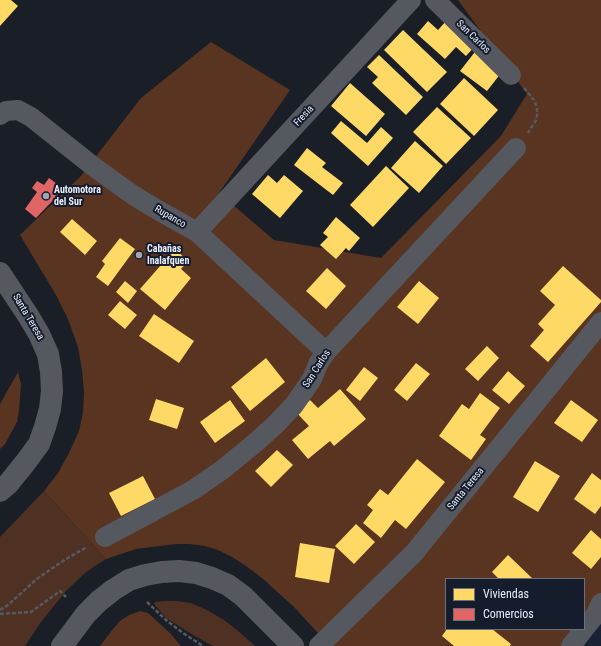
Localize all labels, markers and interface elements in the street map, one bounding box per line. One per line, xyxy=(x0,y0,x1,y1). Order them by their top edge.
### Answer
street label: San Carlos xyxy=(454,18,492,56)
street label: Fresia xyxy=(291,103,317,129)
place label: Automotora del Sur xyxy=(54,184,101,208)
marker: Automotora del Sur xyxy=(41,191,51,201)
street label: Rupanco xyxy=(152,203,188,231)
place label: Cabañas Inalafquen xyxy=(147,243,189,266)
marker: Cabañas Inalafquen xyxy=(134,250,144,260)
street label: Santa Teresa xyxy=(10,292,46,342)
street label: San Carlos xyxy=(301,348,333,390)
street label: Santa Teresa xyxy=(445,465,487,513)
legend xyxy=(445,578,585,630)
text: Viviendas xyxy=(483,587,529,601)
text: Comercios xyxy=(483,607,534,621)

